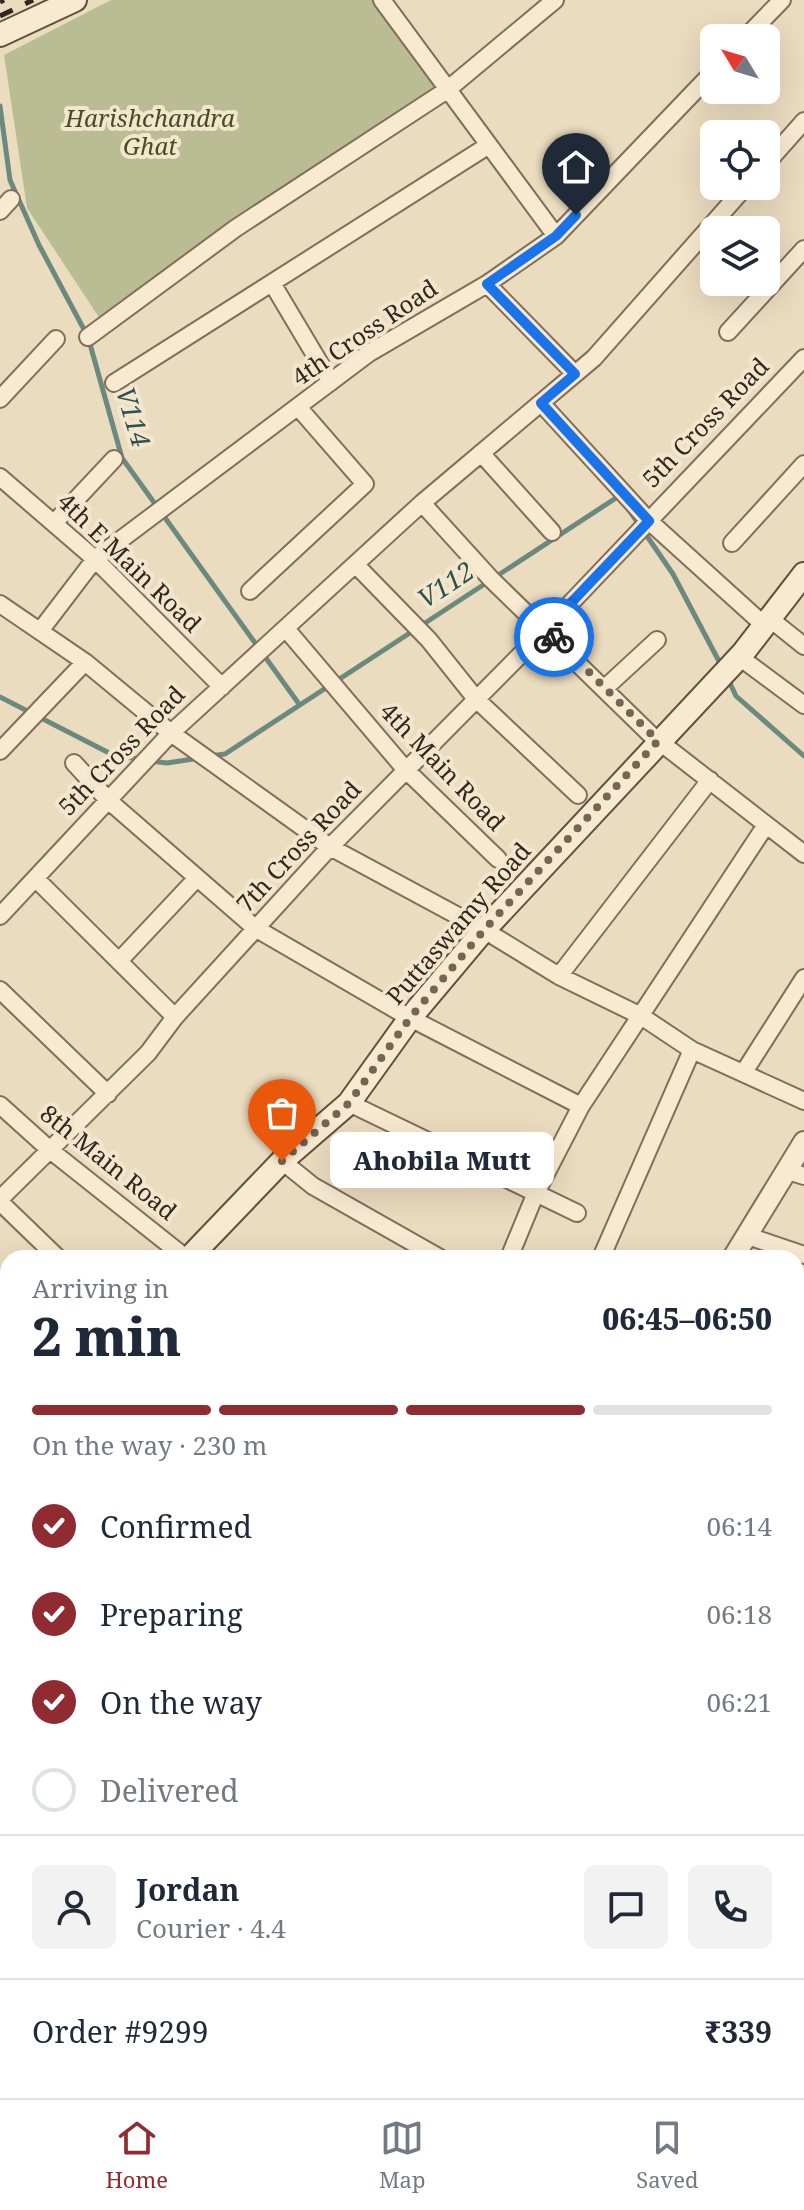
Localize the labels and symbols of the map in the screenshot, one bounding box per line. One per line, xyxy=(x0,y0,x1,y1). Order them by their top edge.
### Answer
north arrow xyxy=(700,24,780,104)
park label: Harishchandra Ghat xyxy=(64,101,235,162)
pin xyxy=(542,133,610,215)
street label: 4th Cross Road xyxy=(285,271,444,393)
street label: 5th Cross Road xyxy=(634,350,776,494)
water label: V114 xyxy=(108,382,160,451)
street label: 4th E Main Road xyxy=(51,485,209,639)
water label: V112 xyxy=(410,552,481,616)
courier xyxy=(514,597,594,677)
street label: 5th Cross Road xyxy=(50,678,192,822)
street label: 4th Main Road xyxy=(373,695,513,838)
street label: 7th Cross Road xyxy=(228,773,368,919)
street label: Puttaswamy Road xyxy=(378,835,538,1011)
pin xyxy=(248,1079,316,1161)
street label: 8th Main Road xyxy=(34,1097,184,1227)
callout: Ahobila Mutt xyxy=(330,1133,554,1189)

